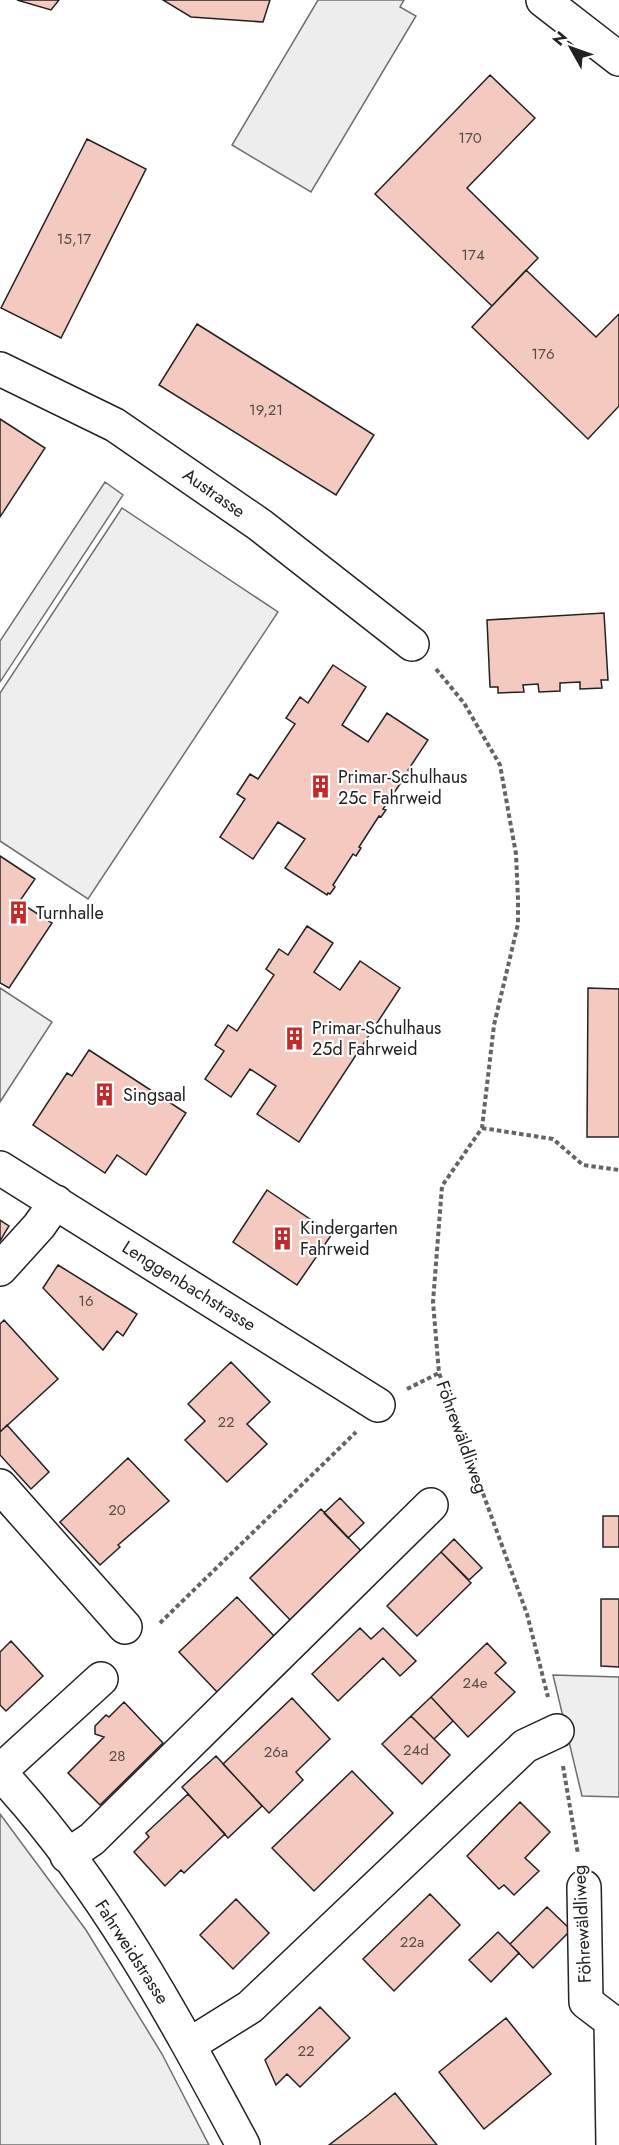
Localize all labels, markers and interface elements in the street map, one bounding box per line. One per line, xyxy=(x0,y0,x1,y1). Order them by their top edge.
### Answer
north arrow xyxy=(541,18,601,78)
text: N xyxy=(547,26,573,51)
house number: 170 xyxy=(458,127,482,149)
house number: 15,17 xyxy=(57,228,91,250)
house number: 174 xyxy=(461,244,485,266)
house number: 176 xyxy=(531,343,555,365)
house number: 19,21 xyxy=(249,399,283,421)
street label: Austrasse xyxy=(177,462,251,524)
place label: Primar-Schulhaus 25c Fahrweid xyxy=(338,764,467,811)
building icon: Primar-Schulhaus 25c Fahrweid xyxy=(307,774,333,800)
building icon: Turnhalle xyxy=(5,900,31,926)
place label: Turnhalle xyxy=(36,900,104,926)
place label: Primar-Schulhaus 25d Fahrweid xyxy=(312,1015,441,1062)
building icon: Primar-Schulhaus 25d Fahrweid xyxy=(281,1025,307,1051)
building icon: Singsaal xyxy=(92,1082,118,1108)
place label: Singsaal xyxy=(123,1082,186,1108)
place label: Kindergarten Fahrweid xyxy=(300,1215,398,1262)
building icon: Kindergarten Fahrweid xyxy=(269,1225,295,1251)
street label: Lenggenbachstrasse xyxy=(117,1234,261,1338)
house number: 16 xyxy=(78,1290,94,1312)
street label: Föhrewäldliweg xyxy=(430,1377,494,1497)
house number: 22 xyxy=(217,1411,235,1433)
house number: 20 xyxy=(108,1499,126,1521)
house number: 24e xyxy=(462,1672,488,1694)
house number: 24d xyxy=(403,1739,429,1761)
house number: 26a xyxy=(264,1741,288,1763)
house number: 28 xyxy=(109,1745,125,1767)
street label: Föhrewäldliweg xyxy=(566,1864,598,1984)
street label: Fahrweidstrasse xyxy=(89,1895,175,2009)
house number: 22a xyxy=(400,1931,424,1953)
house number: 22 xyxy=(297,2040,315,2062)

